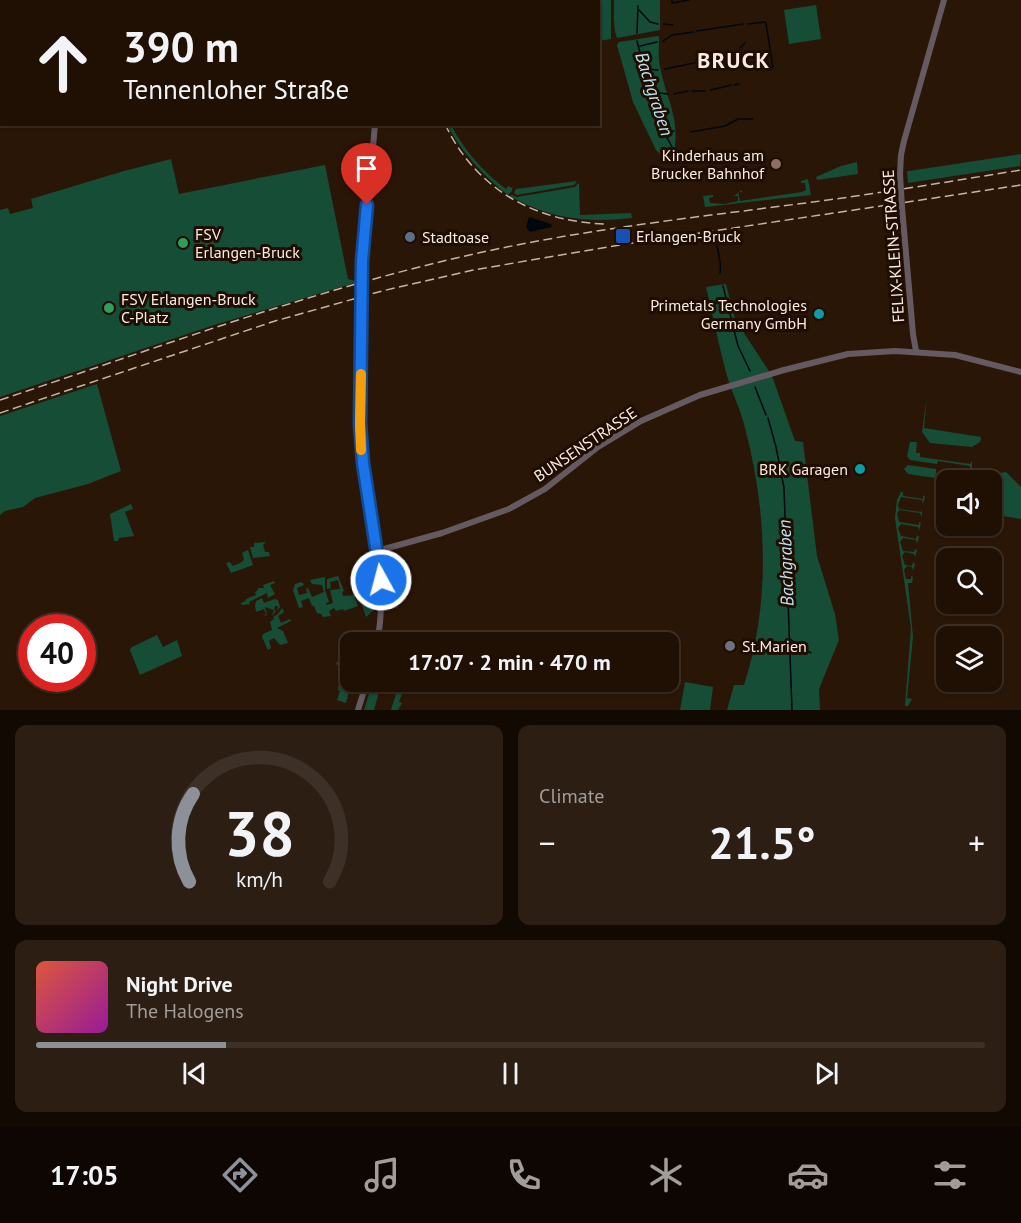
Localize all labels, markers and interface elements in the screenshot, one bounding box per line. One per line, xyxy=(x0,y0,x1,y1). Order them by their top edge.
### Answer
text: 390 m xyxy=(123,19,239,74)
icon: ahead xyxy=(24,24,102,102)
district label: BRUCK xyxy=(697,46,771,74)
water label: Bachgraben xyxy=(630,49,679,139)
text: Tennenloher Straße xyxy=(123,72,349,106)
pin xyxy=(341,143,392,205)
place label: Kinderhaus am Brucker Bahnhof xyxy=(651,145,765,183)
icon: arrive xyxy=(350,152,383,185)
marker: Kinderhaus am Brucker Bahnhof xyxy=(769,157,783,171)
street label: FELIX-KLEIN-STRASSE xyxy=(878,169,908,323)
place label: FSV Erlangen-Bruck xyxy=(195,224,300,262)
place label: Erlangen-Bruck xyxy=(636,226,741,246)
place label: Stadtoase xyxy=(422,227,489,247)
marker: Erlangen-Bruck xyxy=(614,227,632,245)
marker: Stadtoase xyxy=(403,230,417,244)
marker: FSV Erlangen-Bruck xyxy=(176,236,190,250)
place label: FSV Erlangen-Bruck C-Platz xyxy=(121,289,256,327)
place label: Primetals Technologies Germany GmbH xyxy=(650,295,807,333)
marker: FSV Erlangen-Bruck C-Platz xyxy=(102,301,116,315)
marker: Primetals Technologies Germany GmbH xyxy=(812,307,826,321)
street label: BUNSENSTRASSE xyxy=(530,402,640,486)
place label: BRK Garagen xyxy=(759,459,848,479)
marker: BRK Garagen xyxy=(853,462,867,476)
map controls xyxy=(936,470,1002,692)
button: sound xyxy=(936,470,1002,536)
water label: Bachgraben xyxy=(772,519,799,607)
position arrow xyxy=(349,548,413,612)
button: search xyxy=(936,548,1002,614)
speed limit sign: 40 xyxy=(18,614,96,692)
button: layers xyxy=(936,626,1002,692)
place label: St.Marien xyxy=(742,636,807,656)
marker: St.Marien xyxy=(723,639,737,653)
text: 17:07 · 2 min · 470 m xyxy=(408,648,611,676)
text: Climate xyxy=(539,783,605,809)
text: 38 xyxy=(224,792,294,873)
text: 21.5° xyxy=(708,813,816,871)
text: − xyxy=(539,821,556,864)
text: + xyxy=(968,821,985,864)
text: km/h xyxy=(235,865,282,893)
text: Night Drive xyxy=(126,970,233,998)
text: The Halogens xyxy=(126,998,244,1024)
icon: previous xyxy=(178,1057,211,1090)
icon: pause xyxy=(494,1057,527,1090)
icon: next xyxy=(810,1057,843,1090)
icon: directions xyxy=(219,1154,261,1196)
icon: music xyxy=(361,1154,403,1196)
icon: phone xyxy=(503,1154,545,1196)
icon: climate xyxy=(645,1154,687,1196)
icon: car xyxy=(787,1154,829,1196)
icon: filters xyxy=(929,1154,971,1196)
text: 17:05 xyxy=(50,1158,119,1192)

